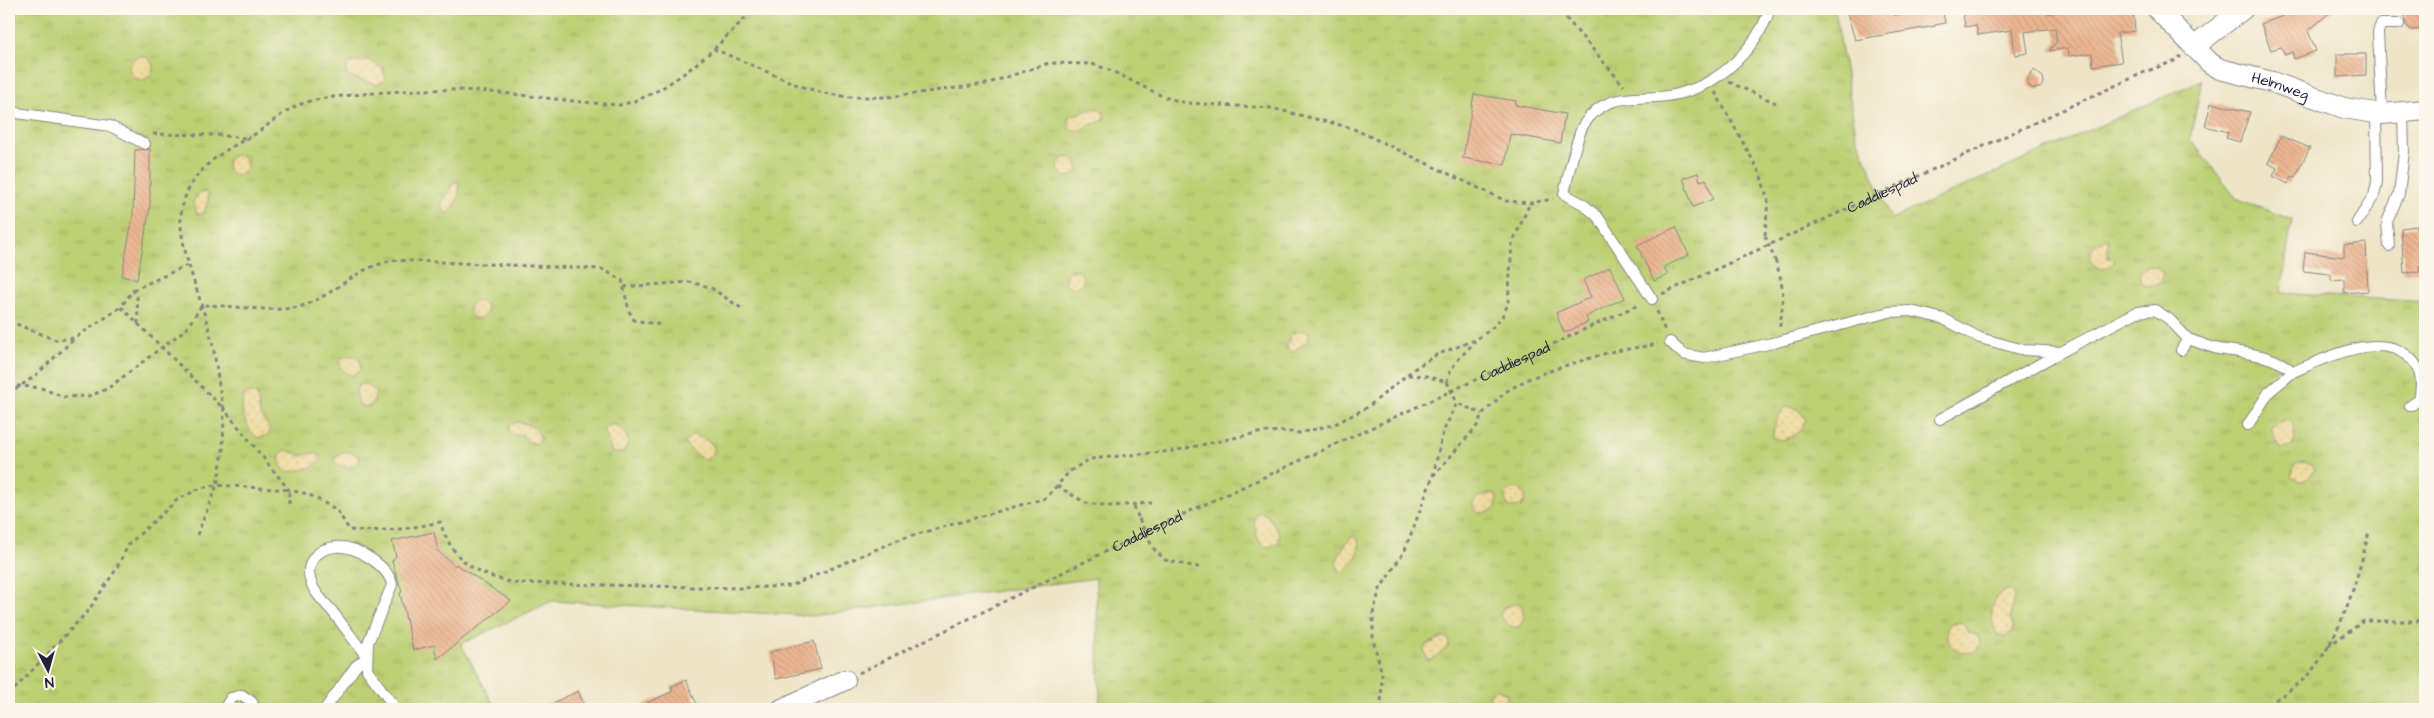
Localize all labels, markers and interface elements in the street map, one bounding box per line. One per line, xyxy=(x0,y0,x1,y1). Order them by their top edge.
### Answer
street label: Helmweg xyxy=(2249,67,2312,107)
street label: Caddiespad xyxy=(1843,168,1921,219)
street label: Caddiespad xyxy=(1476,337,1554,387)
street label: Caddiespad xyxy=(1109,506,1186,558)
north arrow xyxy=(22,646,72,696)
text: N xyxy=(44,672,55,692)

